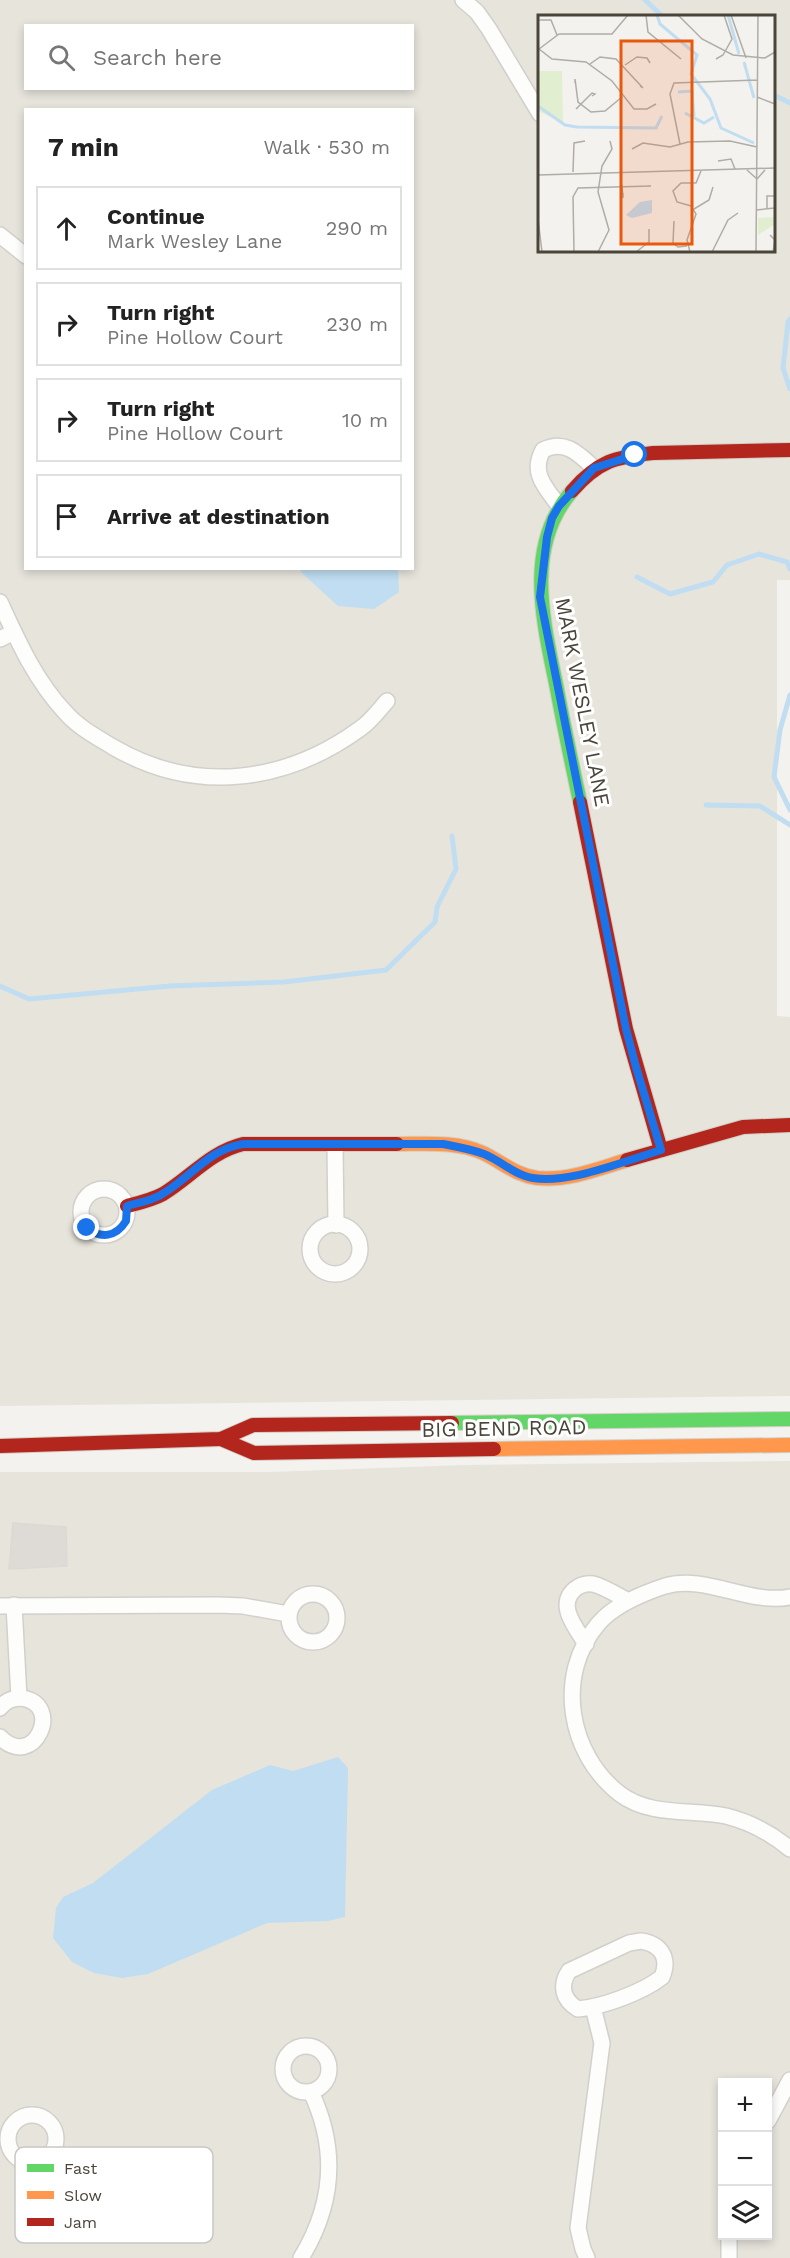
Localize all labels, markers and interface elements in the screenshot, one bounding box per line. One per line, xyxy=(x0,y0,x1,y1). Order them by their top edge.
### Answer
inset map xyxy=(538,15,775,252)
search box xyxy=(24,24,414,90)
icon: search xyxy=(45,41,78,74)
text: Search here xyxy=(93,45,222,70)
text: 7 min xyxy=(48,132,119,162)
text: Walk · 530 m xyxy=(263,135,390,159)
text: Continue xyxy=(107,204,205,229)
icon: ahead xyxy=(50,212,83,245)
text: 290 m xyxy=(326,216,388,240)
text: Mark Wesley Lane xyxy=(107,229,282,253)
text: Turn right xyxy=(107,300,214,325)
icon: right xyxy=(50,308,83,341)
text: 230 m xyxy=(326,312,388,336)
text: Pine Hollow Court xyxy=(107,325,283,349)
text: Turn right xyxy=(107,396,214,421)
icon: right xyxy=(50,404,83,437)
text: 10 m xyxy=(342,408,388,432)
text: Pine Hollow Court xyxy=(107,421,283,445)
route start xyxy=(621,441,647,467)
icon: arrive xyxy=(50,500,83,533)
text: Arrive at destination xyxy=(107,504,330,529)
street label: MARK WESLEY LANE xyxy=(550,595,616,809)
route end xyxy=(73,1214,99,1240)
street label: BIG BEND ROAD xyxy=(421,1414,587,1442)
map controls xyxy=(718,2078,772,2240)
button: + xyxy=(718,2078,772,2132)
button: − xyxy=(718,2132,772,2186)
legend xyxy=(15,2147,213,2243)
text: Fast xyxy=(64,2159,97,2178)
text: Slow xyxy=(64,2186,102,2205)
button: layers xyxy=(718,2186,772,2240)
text: Jam xyxy=(64,2213,97,2232)

